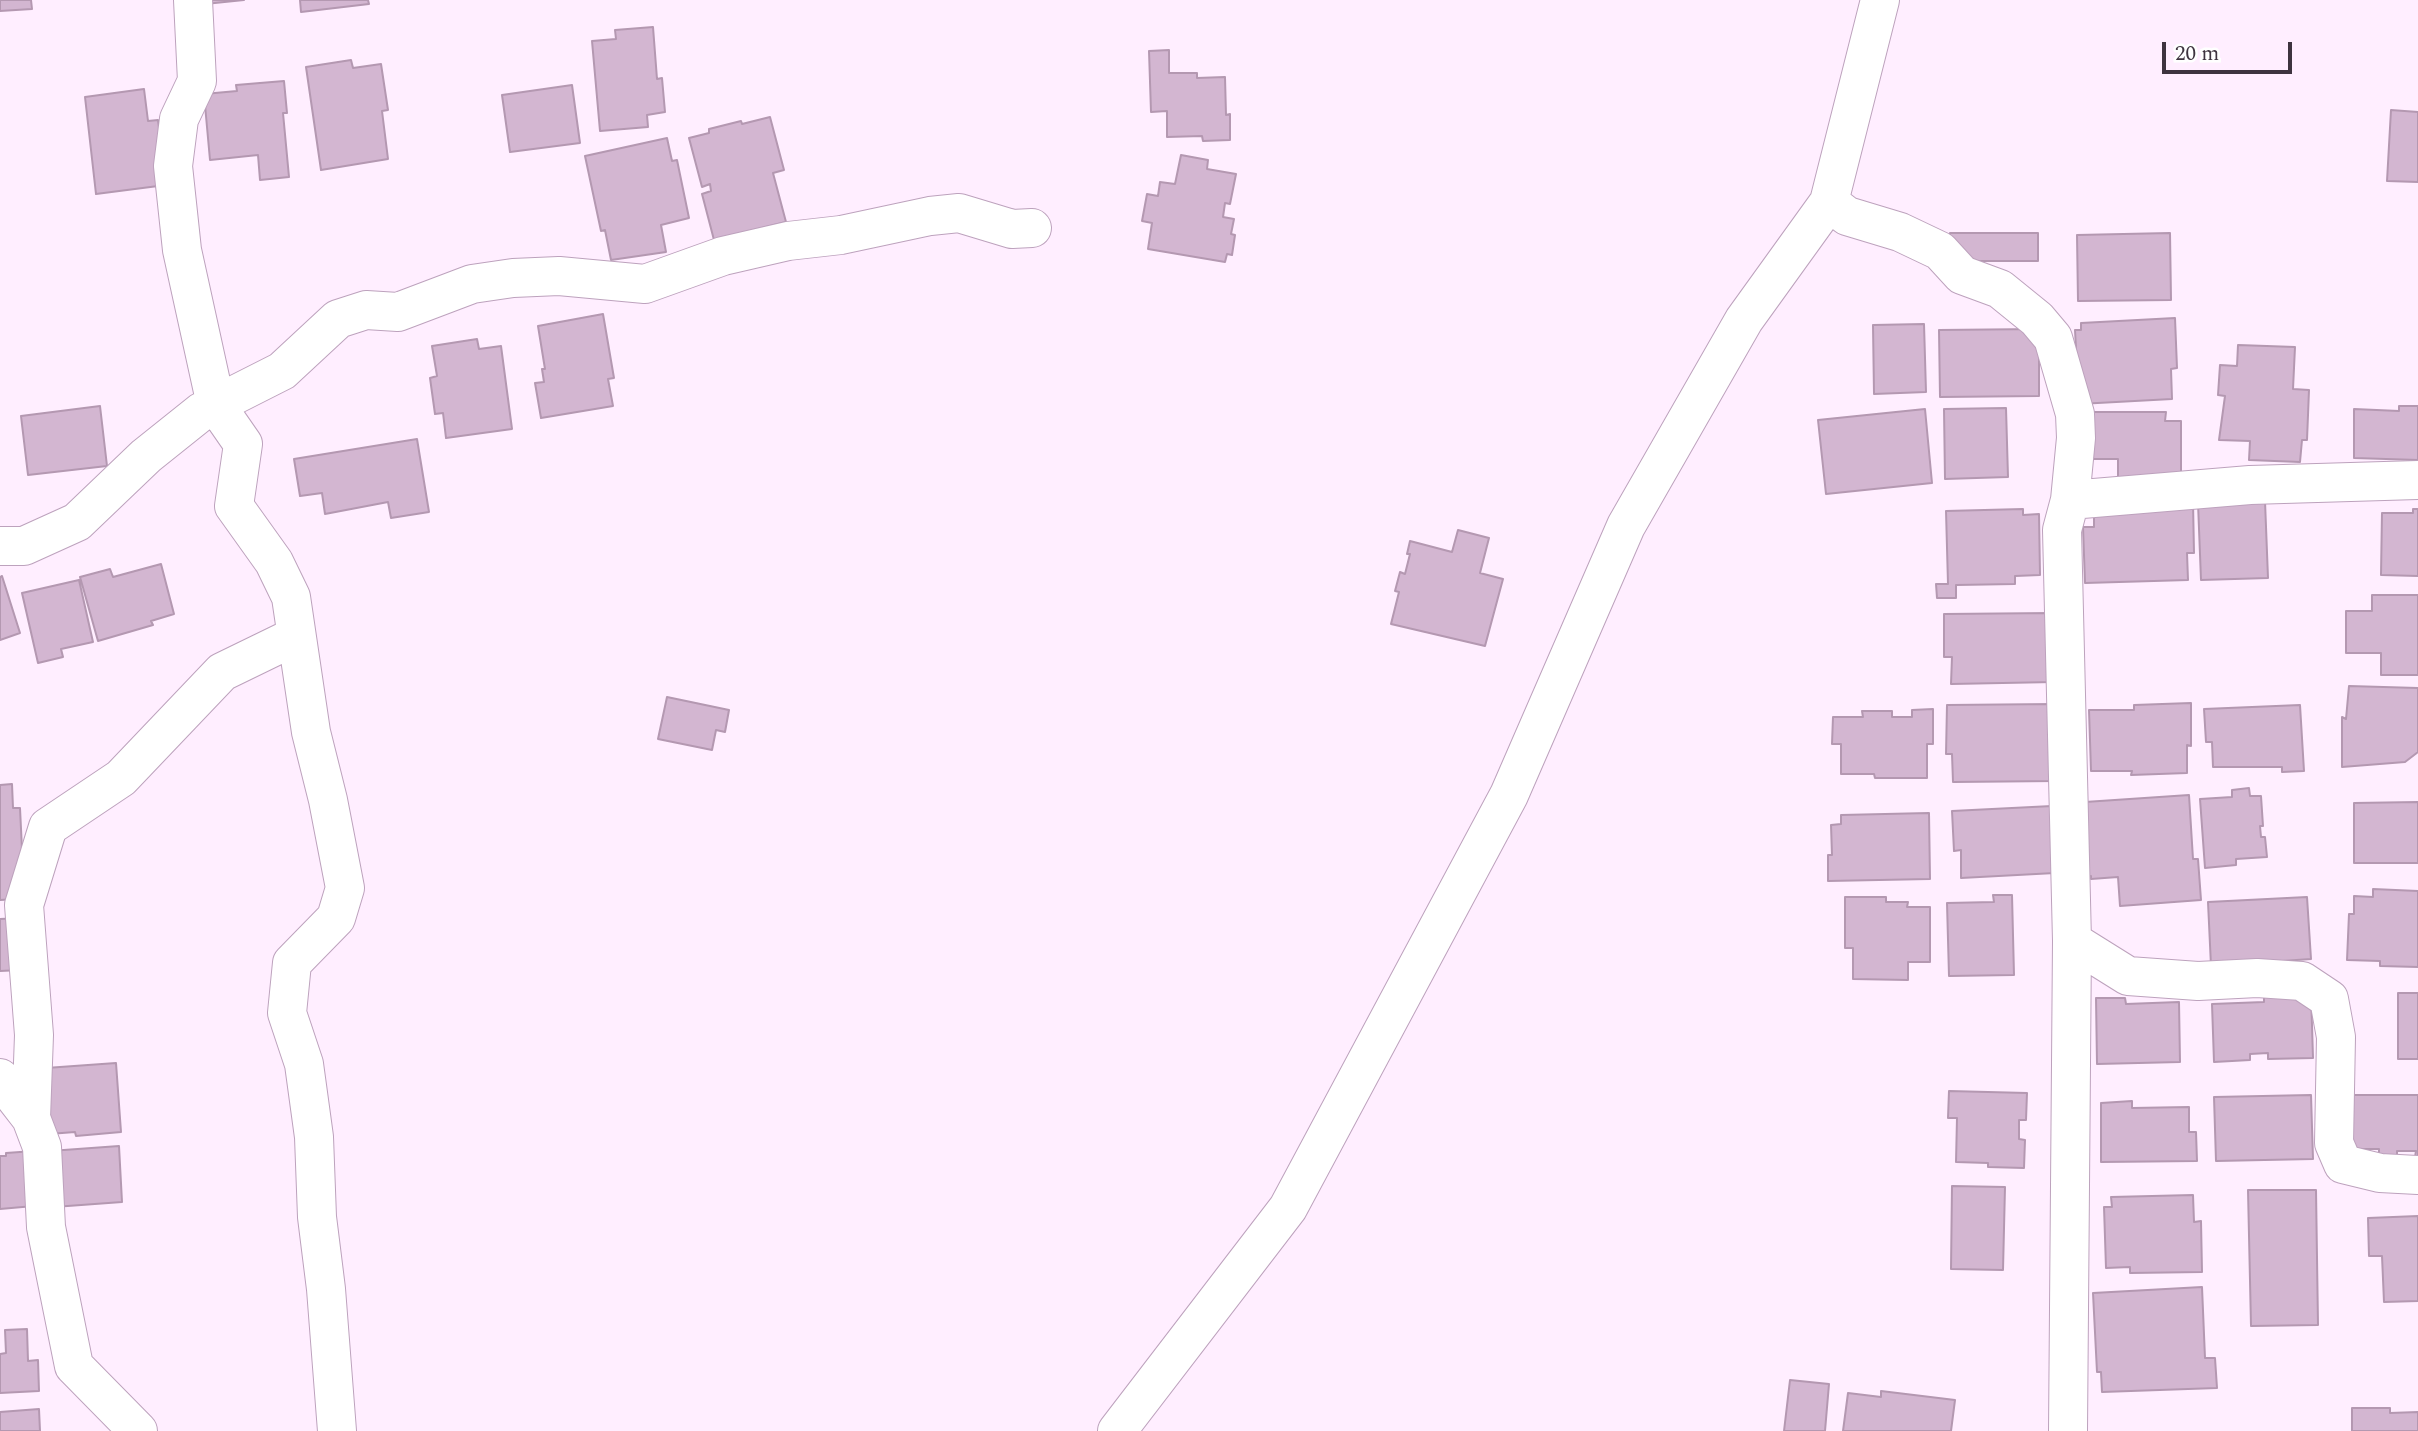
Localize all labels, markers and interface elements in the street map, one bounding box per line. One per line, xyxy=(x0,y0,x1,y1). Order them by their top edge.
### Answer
scale bar xyxy=(2166,28,2296,72)
text: 20 m xyxy=(2175,38,2219,70)

